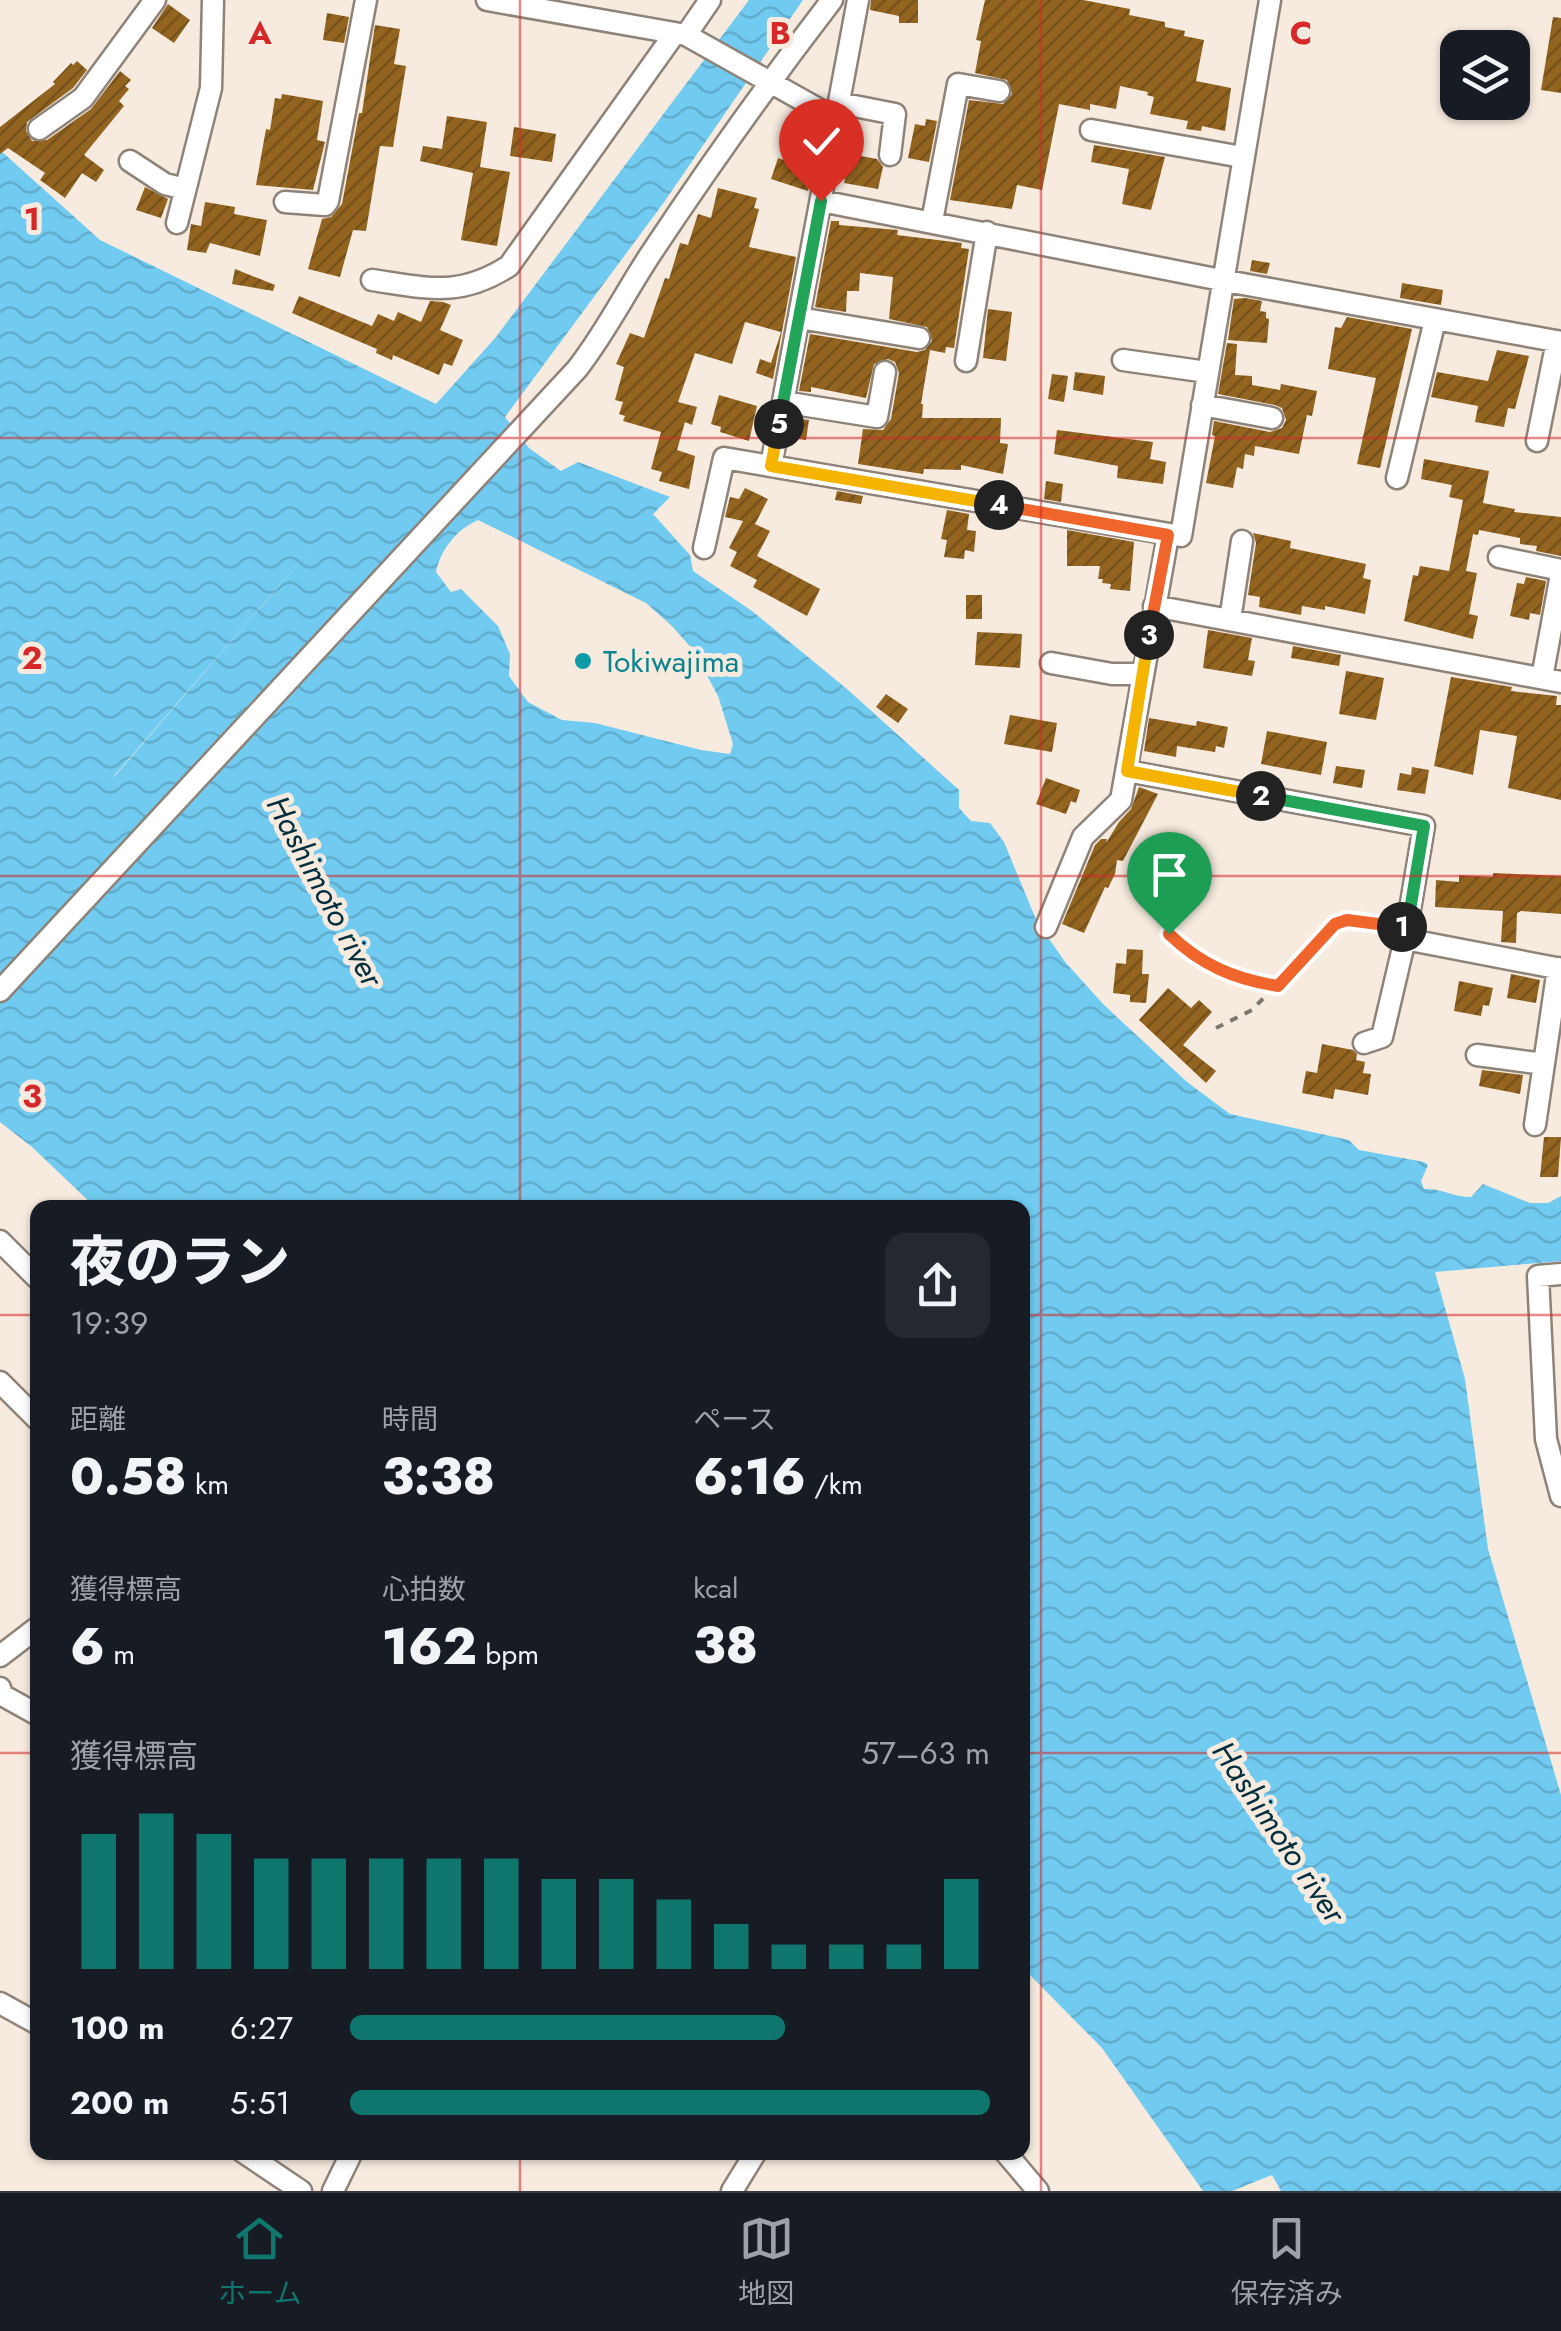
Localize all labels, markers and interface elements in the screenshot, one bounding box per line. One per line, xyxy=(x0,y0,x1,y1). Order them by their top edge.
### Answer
text: A xyxy=(247,10,272,56)
text: B xyxy=(769,10,791,56)
text: C xyxy=(1290,10,1312,56)
map controls xyxy=(1440,30,1530,120)
button: layers xyxy=(1440,30,1530,120)
pin xyxy=(779,99,864,202)
icon: check xyxy=(794,114,849,169)
text: 1 xyxy=(24,196,40,242)
pin: 5 xyxy=(754,399,804,449)
text: 5 xyxy=(770,403,788,444)
pin: 4 xyxy=(974,480,1024,530)
text: 4 xyxy=(989,484,1009,525)
pin: 3 xyxy=(1124,610,1174,660)
text: 3 xyxy=(1140,614,1158,655)
text: 2 xyxy=(22,635,43,681)
place label: Tokiwajima xyxy=(603,640,739,683)
marker: Tokiwajima xyxy=(572,650,594,672)
pin: 2 xyxy=(1236,771,1286,821)
text: 2 xyxy=(1252,775,1270,816)
water label: Hashimoto river xyxy=(255,787,396,997)
pin xyxy=(1127,832,1212,935)
icon: arrive xyxy=(1142,847,1197,902)
pin: 1 xyxy=(1377,902,1427,952)
text: 1 xyxy=(1395,906,1409,947)
text: 3 xyxy=(22,1073,42,1119)
text: 夜のラン xyxy=(70,1222,290,1302)
button: share xyxy=(885,1233,990,1338)
text: 19:39 xyxy=(70,1300,148,1346)
text: 距離 xyxy=(70,1399,126,1440)
text: 時間 xyxy=(382,1399,438,1440)
text: ペース xyxy=(693,1399,776,1440)
text: 0.58 xyxy=(70,1440,187,1513)
text: 3:38 xyxy=(382,1440,495,1513)
text: 6:16 xyxy=(693,1440,806,1513)
text: km xyxy=(187,1464,229,1505)
text: /km xyxy=(806,1464,863,1505)
text: kcal xyxy=(693,1568,739,1609)
text: 獲得標高 xyxy=(70,1569,182,1610)
text: 心拍数 xyxy=(382,1569,466,1610)
text: 38 xyxy=(693,1609,758,1682)
text: 6 xyxy=(70,1610,105,1683)
text: 162 xyxy=(382,1610,477,1683)
text: m xyxy=(105,1634,135,1675)
text: bpm xyxy=(477,1634,539,1675)
text: 57–63 m xyxy=(861,1730,990,1776)
water label: Hashimoto river xyxy=(1201,1732,1358,1934)
text: 獲得標高 xyxy=(70,1733,198,1779)
text: 100 m xyxy=(70,2005,165,2051)
text: 6:27 xyxy=(230,2005,293,2051)
text: 200 m xyxy=(70,2080,169,2126)
text: 5:51 xyxy=(230,2080,290,2126)
tab: ホーム xyxy=(218,2211,301,2314)
tab: 地図 xyxy=(738,2211,794,2314)
tab: 保存済み xyxy=(1231,2211,1343,2314)

